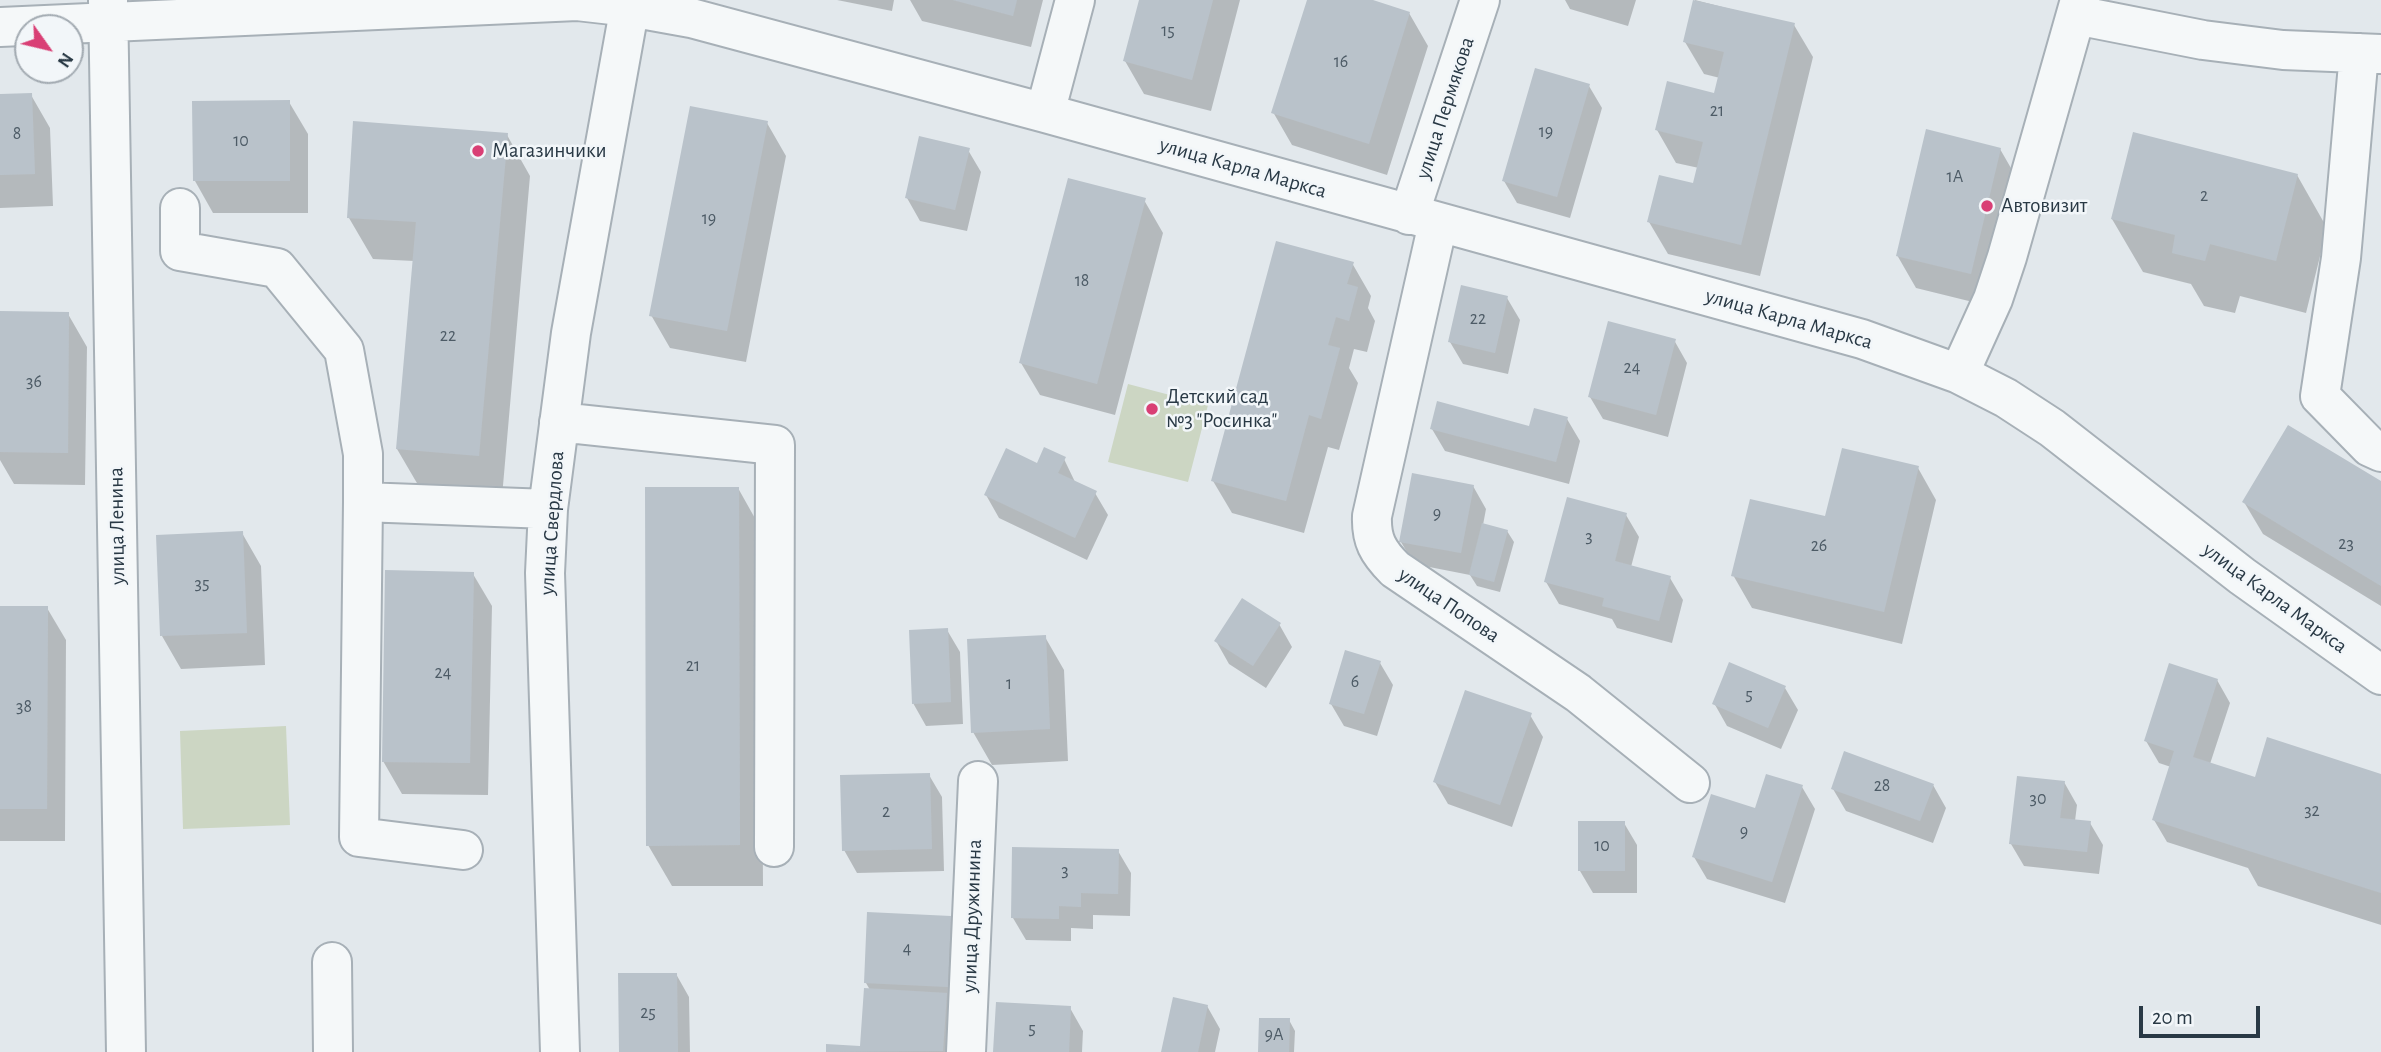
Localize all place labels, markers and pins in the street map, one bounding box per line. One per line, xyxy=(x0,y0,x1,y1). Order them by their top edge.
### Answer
place label: Магазинчики xyxy=(492,138,607,164)
marker: Магазинчики xyxy=(470,143,486,159)
place label: Автовизит xyxy=(2001,193,2087,219)
marker: Автовизит xyxy=(1979,198,1995,214)
place label: Детский сад №3 "Росинка" xyxy=(1166,384,1277,434)
marker: Детский сад №3 "Росинка" xyxy=(1144,401,1160,417)

